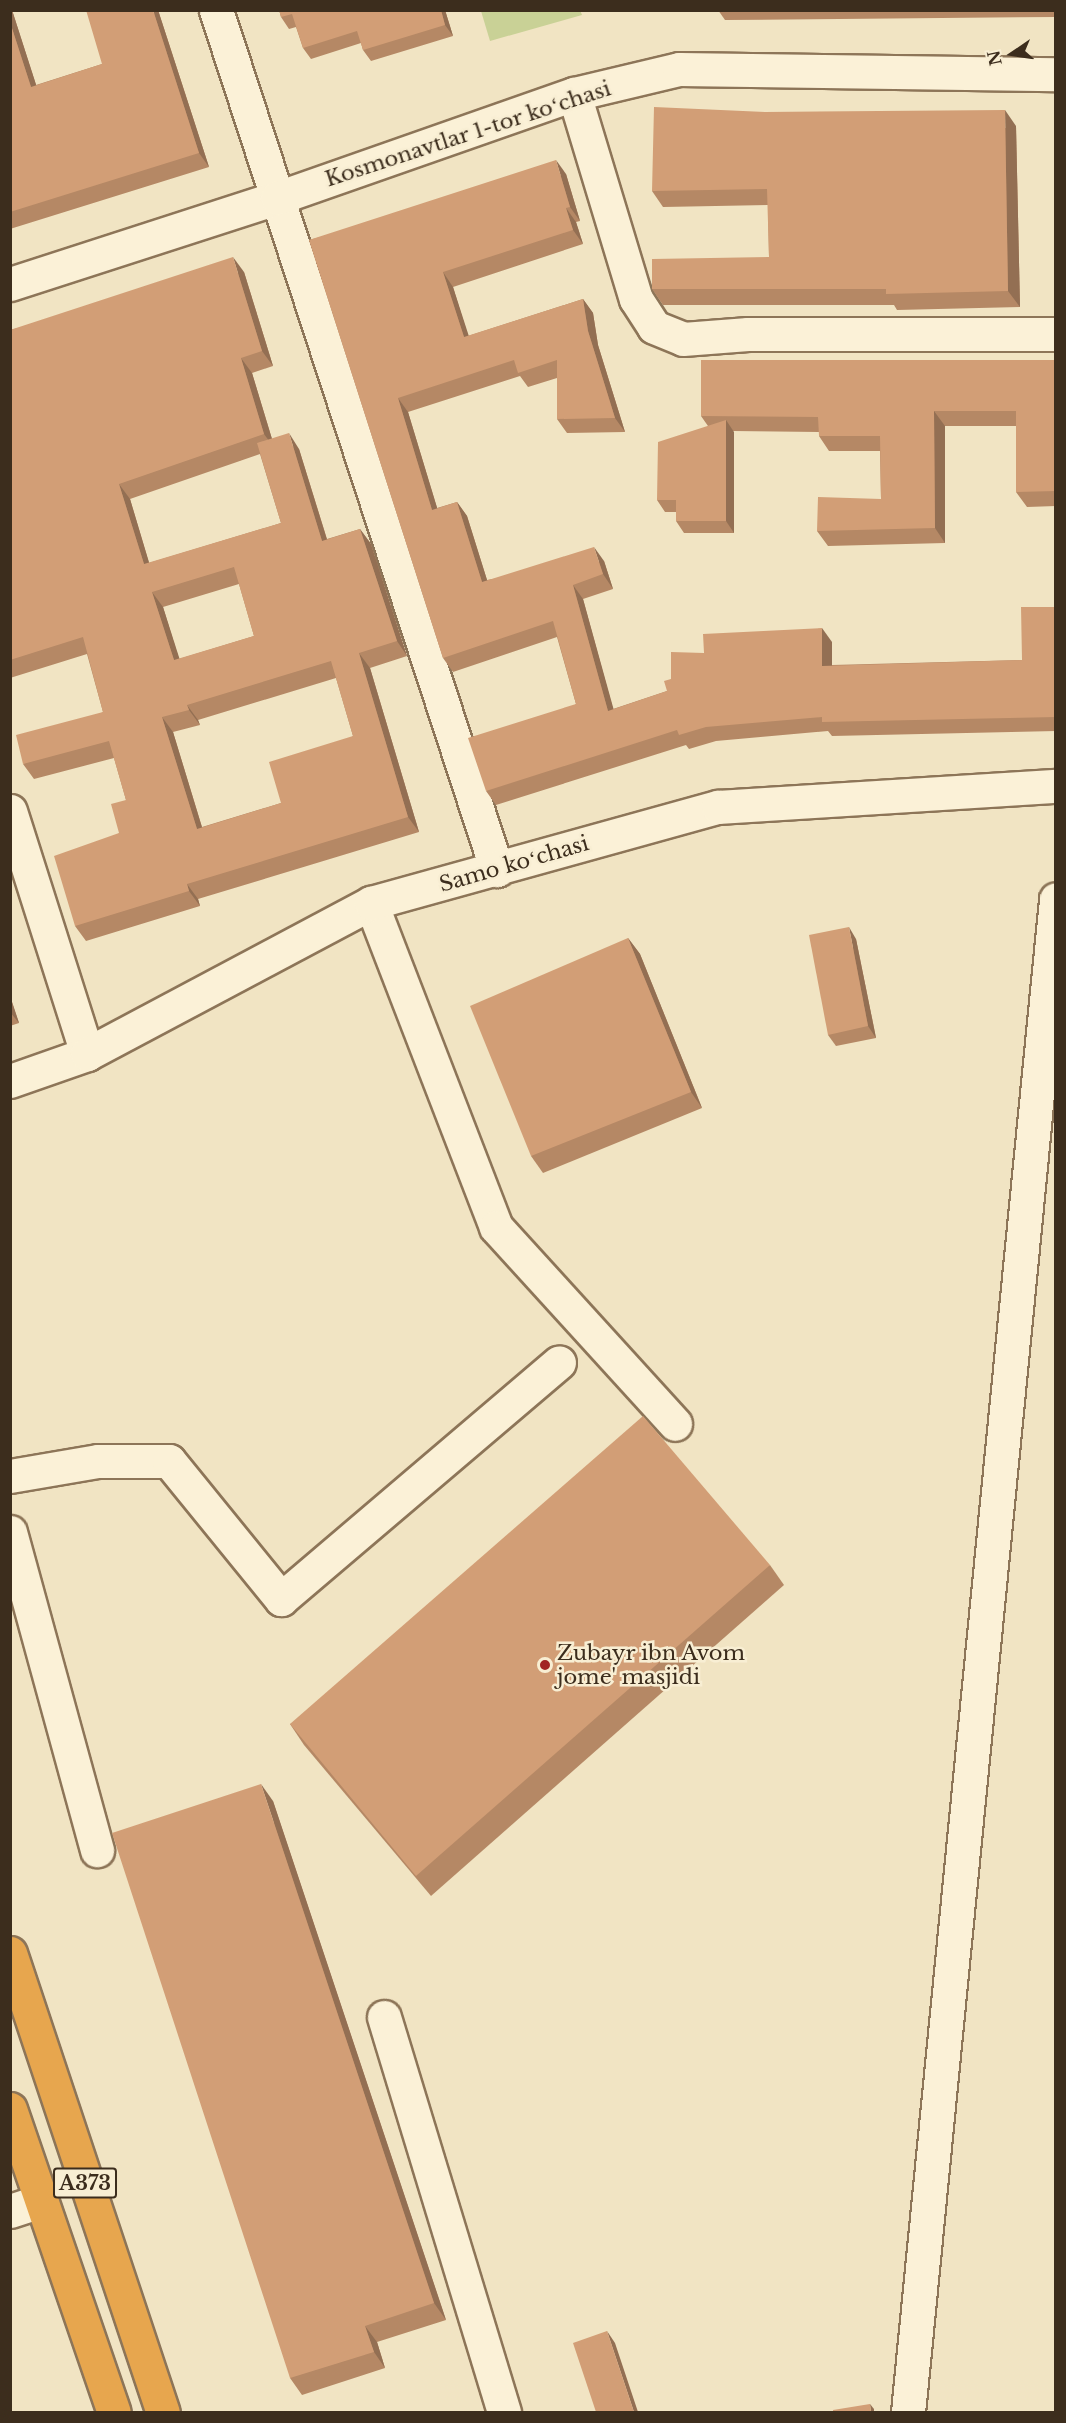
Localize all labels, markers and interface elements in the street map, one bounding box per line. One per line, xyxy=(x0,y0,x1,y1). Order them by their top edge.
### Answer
north arrow xyxy=(982,24,1042,84)
text: N xyxy=(983,48,1006,68)
street label: Kosmonavtlar 1-tor koʻchasi xyxy=(321,76,615,192)
street label: Samo koʻchasi xyxy=(436,831,592,897)
place label: Zubayr ibn Avom jome' masjidi xyxy=(557,1640,746,1690)
marker: Zubayr ibn Avom jome' masjidi xyxy=(538,1658,552,1672)
road number: A373 xyxy=(52,2166,118,2200)

